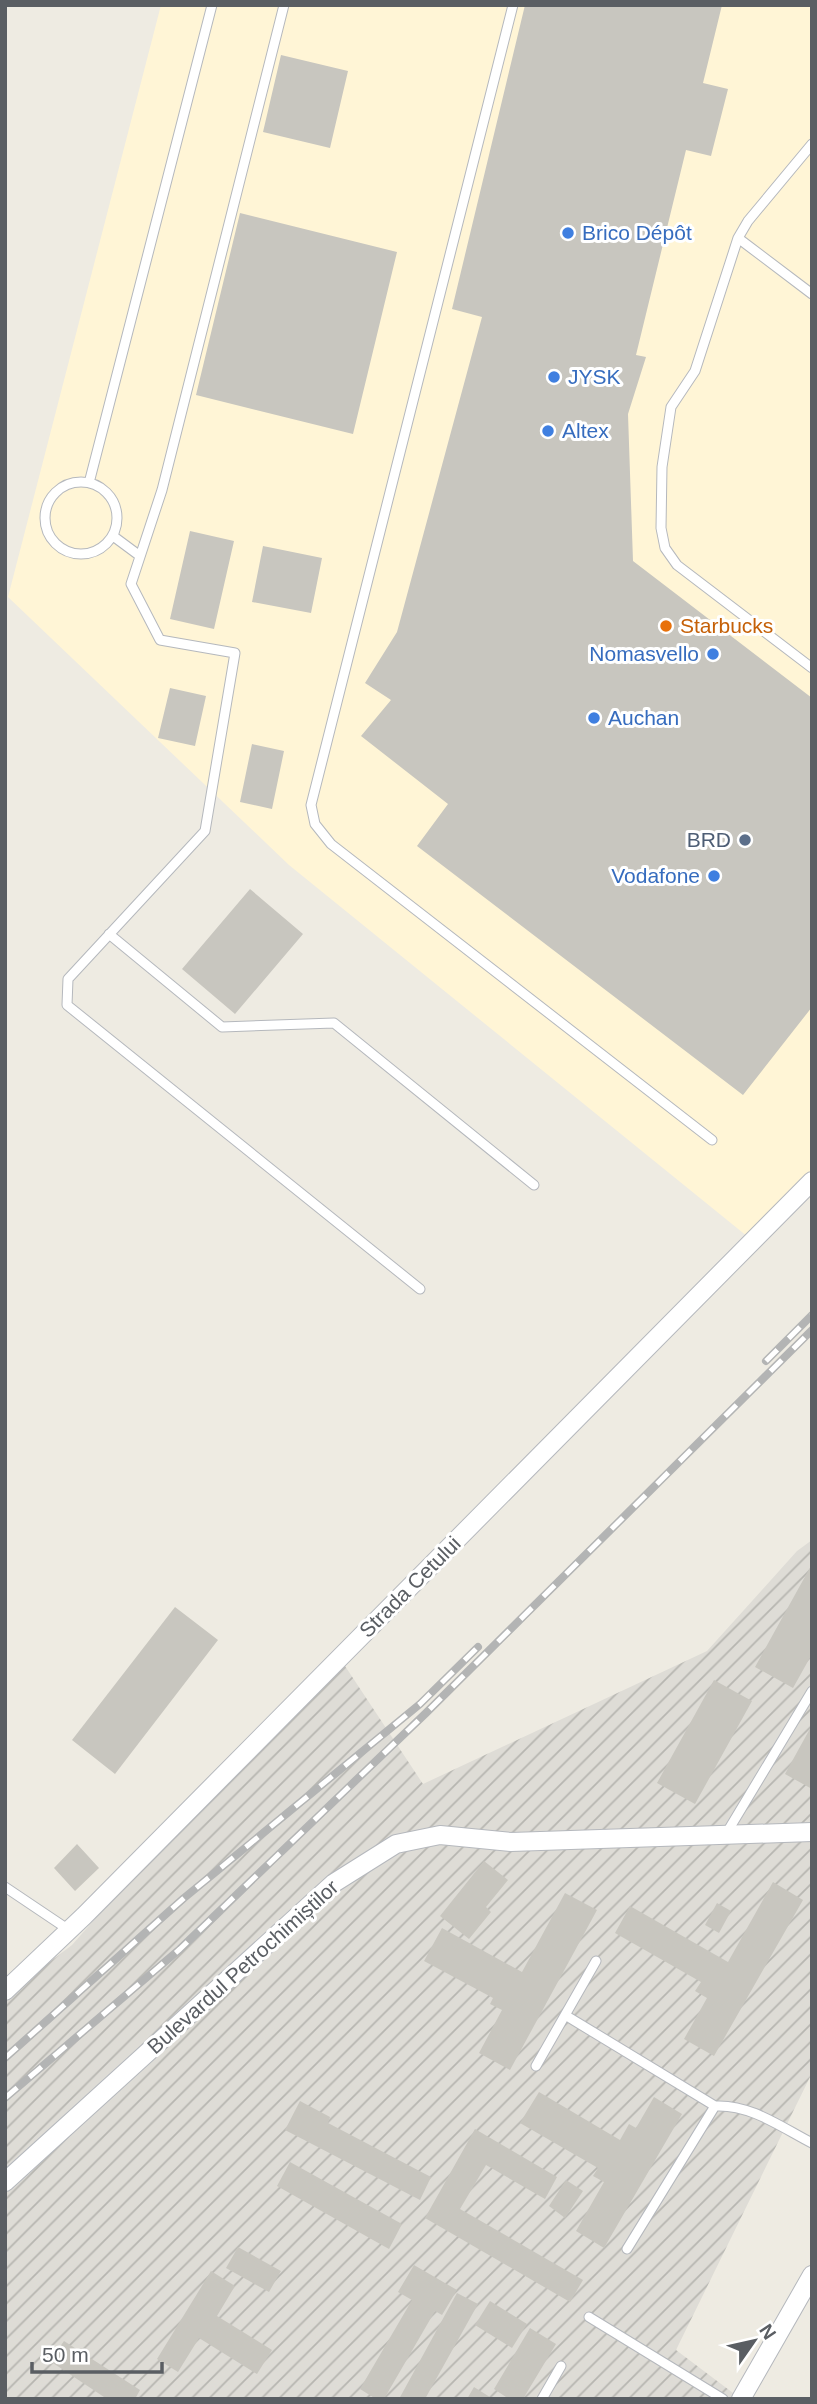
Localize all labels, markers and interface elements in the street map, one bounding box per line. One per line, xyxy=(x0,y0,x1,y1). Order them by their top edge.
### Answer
place label: Brico Dépôt xyxy=(582,221,692,244)
marker: Brico Dépôt xyxy=(560,225,576,241)
place label: JYSK xyxy=(568,365,621,388)
marker: JYSK xyxy=(546,369,562,385)
place label: Altex xyxy=(562,419,609,442)
marker: Altex xyxy=(540,423,556,439)
place label: Starbucks xyxy=(680,614,773,637)
marker: Starbucks xyxy=(658,618,674,634)
place label: Nomasvello xyxy=(589,642,699,665)
marker: Nomasvello xyxy=(705,646,721,662)
place label: Auchan xyxy=(608,706,679,729)
marker: Auchan xyxy=(586,710,602,726)
place label: BRD xyxy=(687,828,731,851)
marker: BRD xyxy=(737,832,753,848)
place label: Vodafone xyxy=(611,864,700,887)
marker: Vodafone xyxy=(706,868,722,884)
street label: Strada Cetului xyxy=(354,1531,465,1642)
street label: Bulevardul Petrochimiștilor xyxy=(143,1875,343,2058)
north arrow xyxy=(719,2306,789,2376)
text: N xyxy=(755,2320,780,2343)
scale bar xyxy=(32,2330,161,2374)
text: 50 m xyxy=(42,2343,89,2366)

